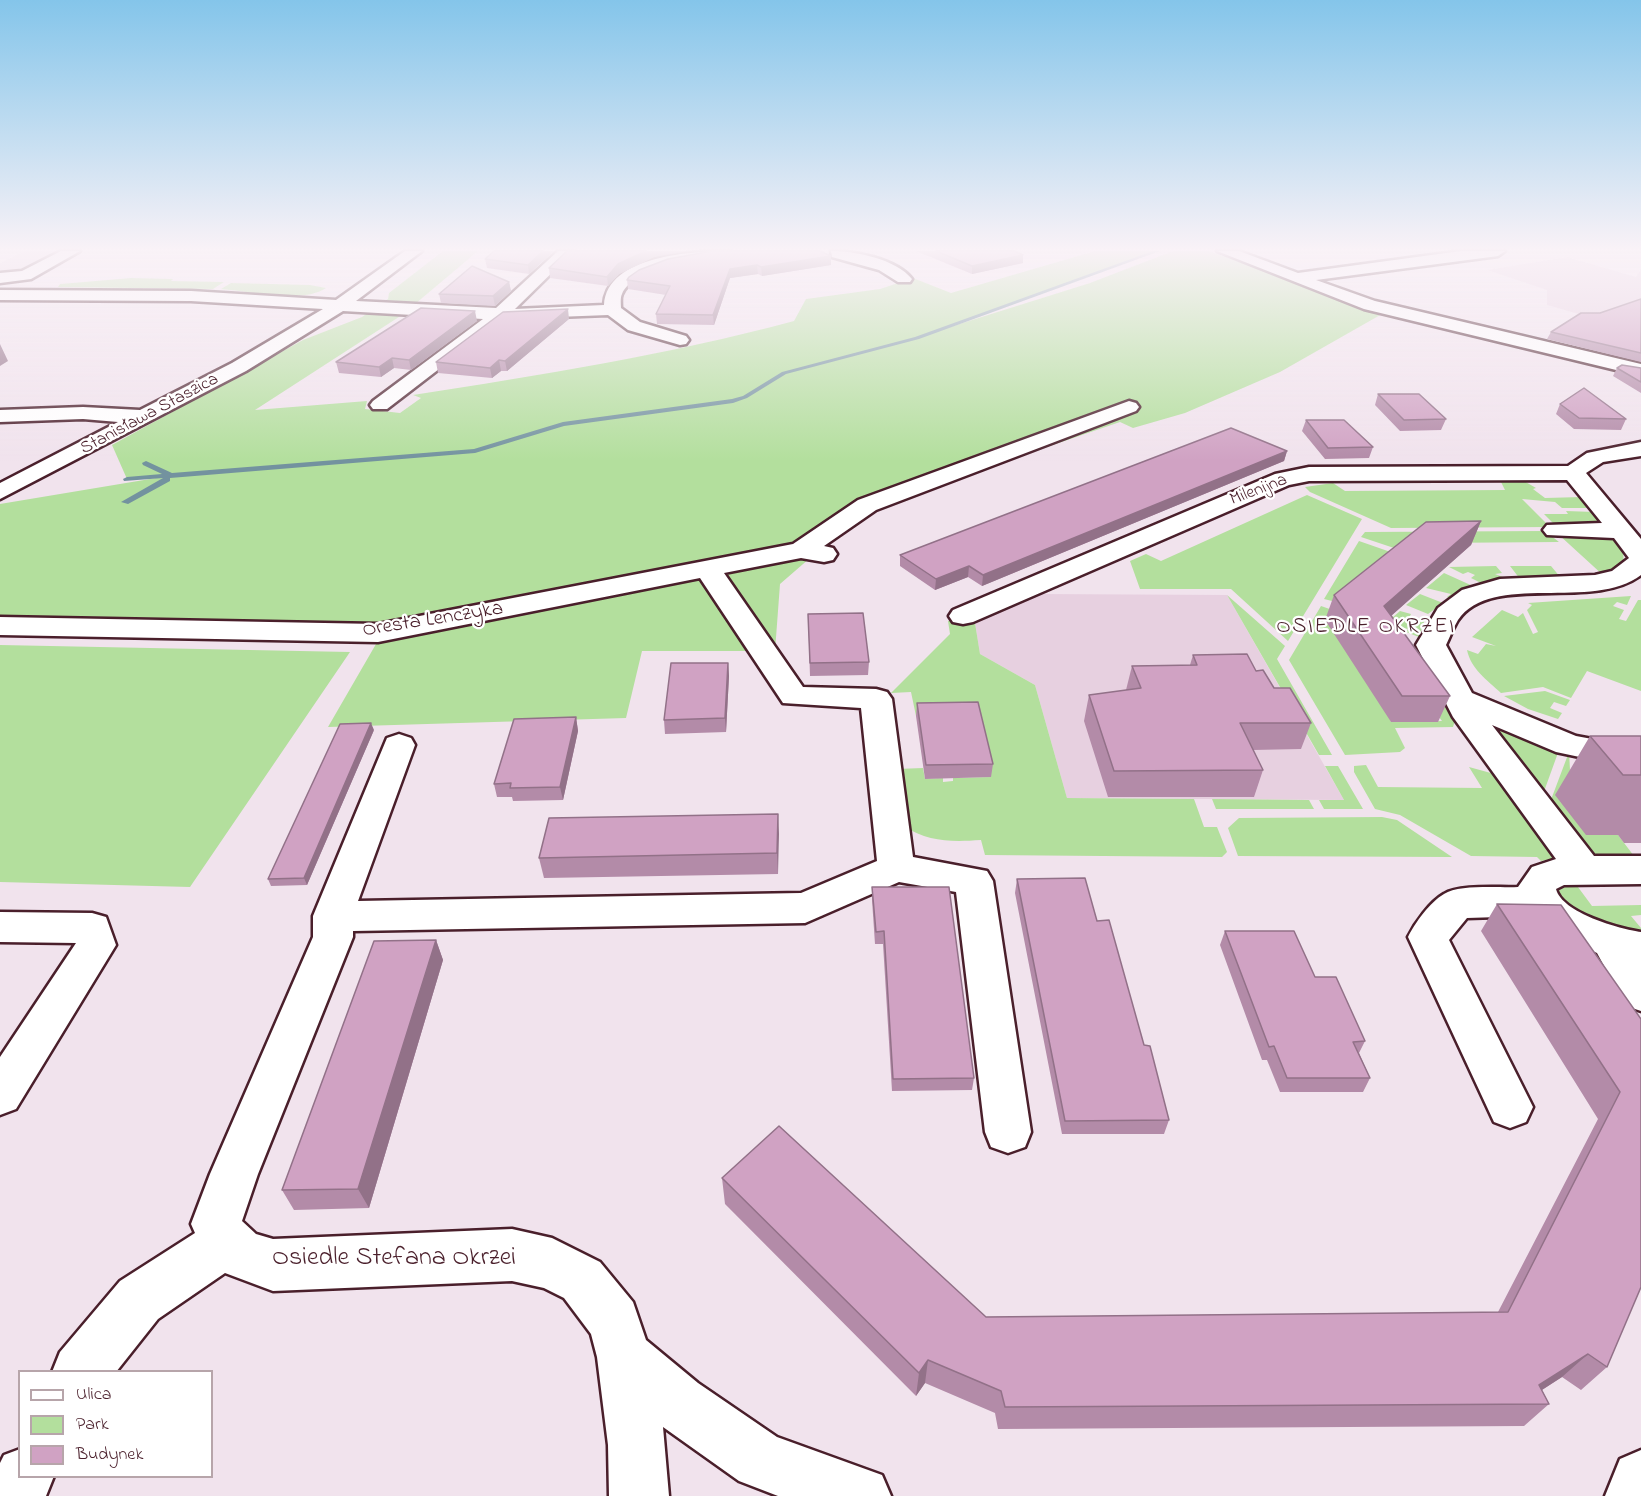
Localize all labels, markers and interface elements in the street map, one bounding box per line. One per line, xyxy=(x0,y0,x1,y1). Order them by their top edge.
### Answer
street label: Stanisława Staszica xyxy=(77,369,223,461)
street label: Milenijna xyxy=(1227,470,1291,512)
street label: Oresta Lenczyka xyxy=(361,597,505,645)
district label: OSIEDLE OKRZEI xyxy=(1276,615,1456,641)
street label: Osiedle Stefana Okrzei xyxy=(272,1244,516,1276)
legend xyxy=(18,1370,213,1478)
text: Ulica xyxy=(76,1382,111,1408)
text: Park xyxy=(76,1412,109,1438)
text: Budynek xyxy=(76,1442,143,1468)

